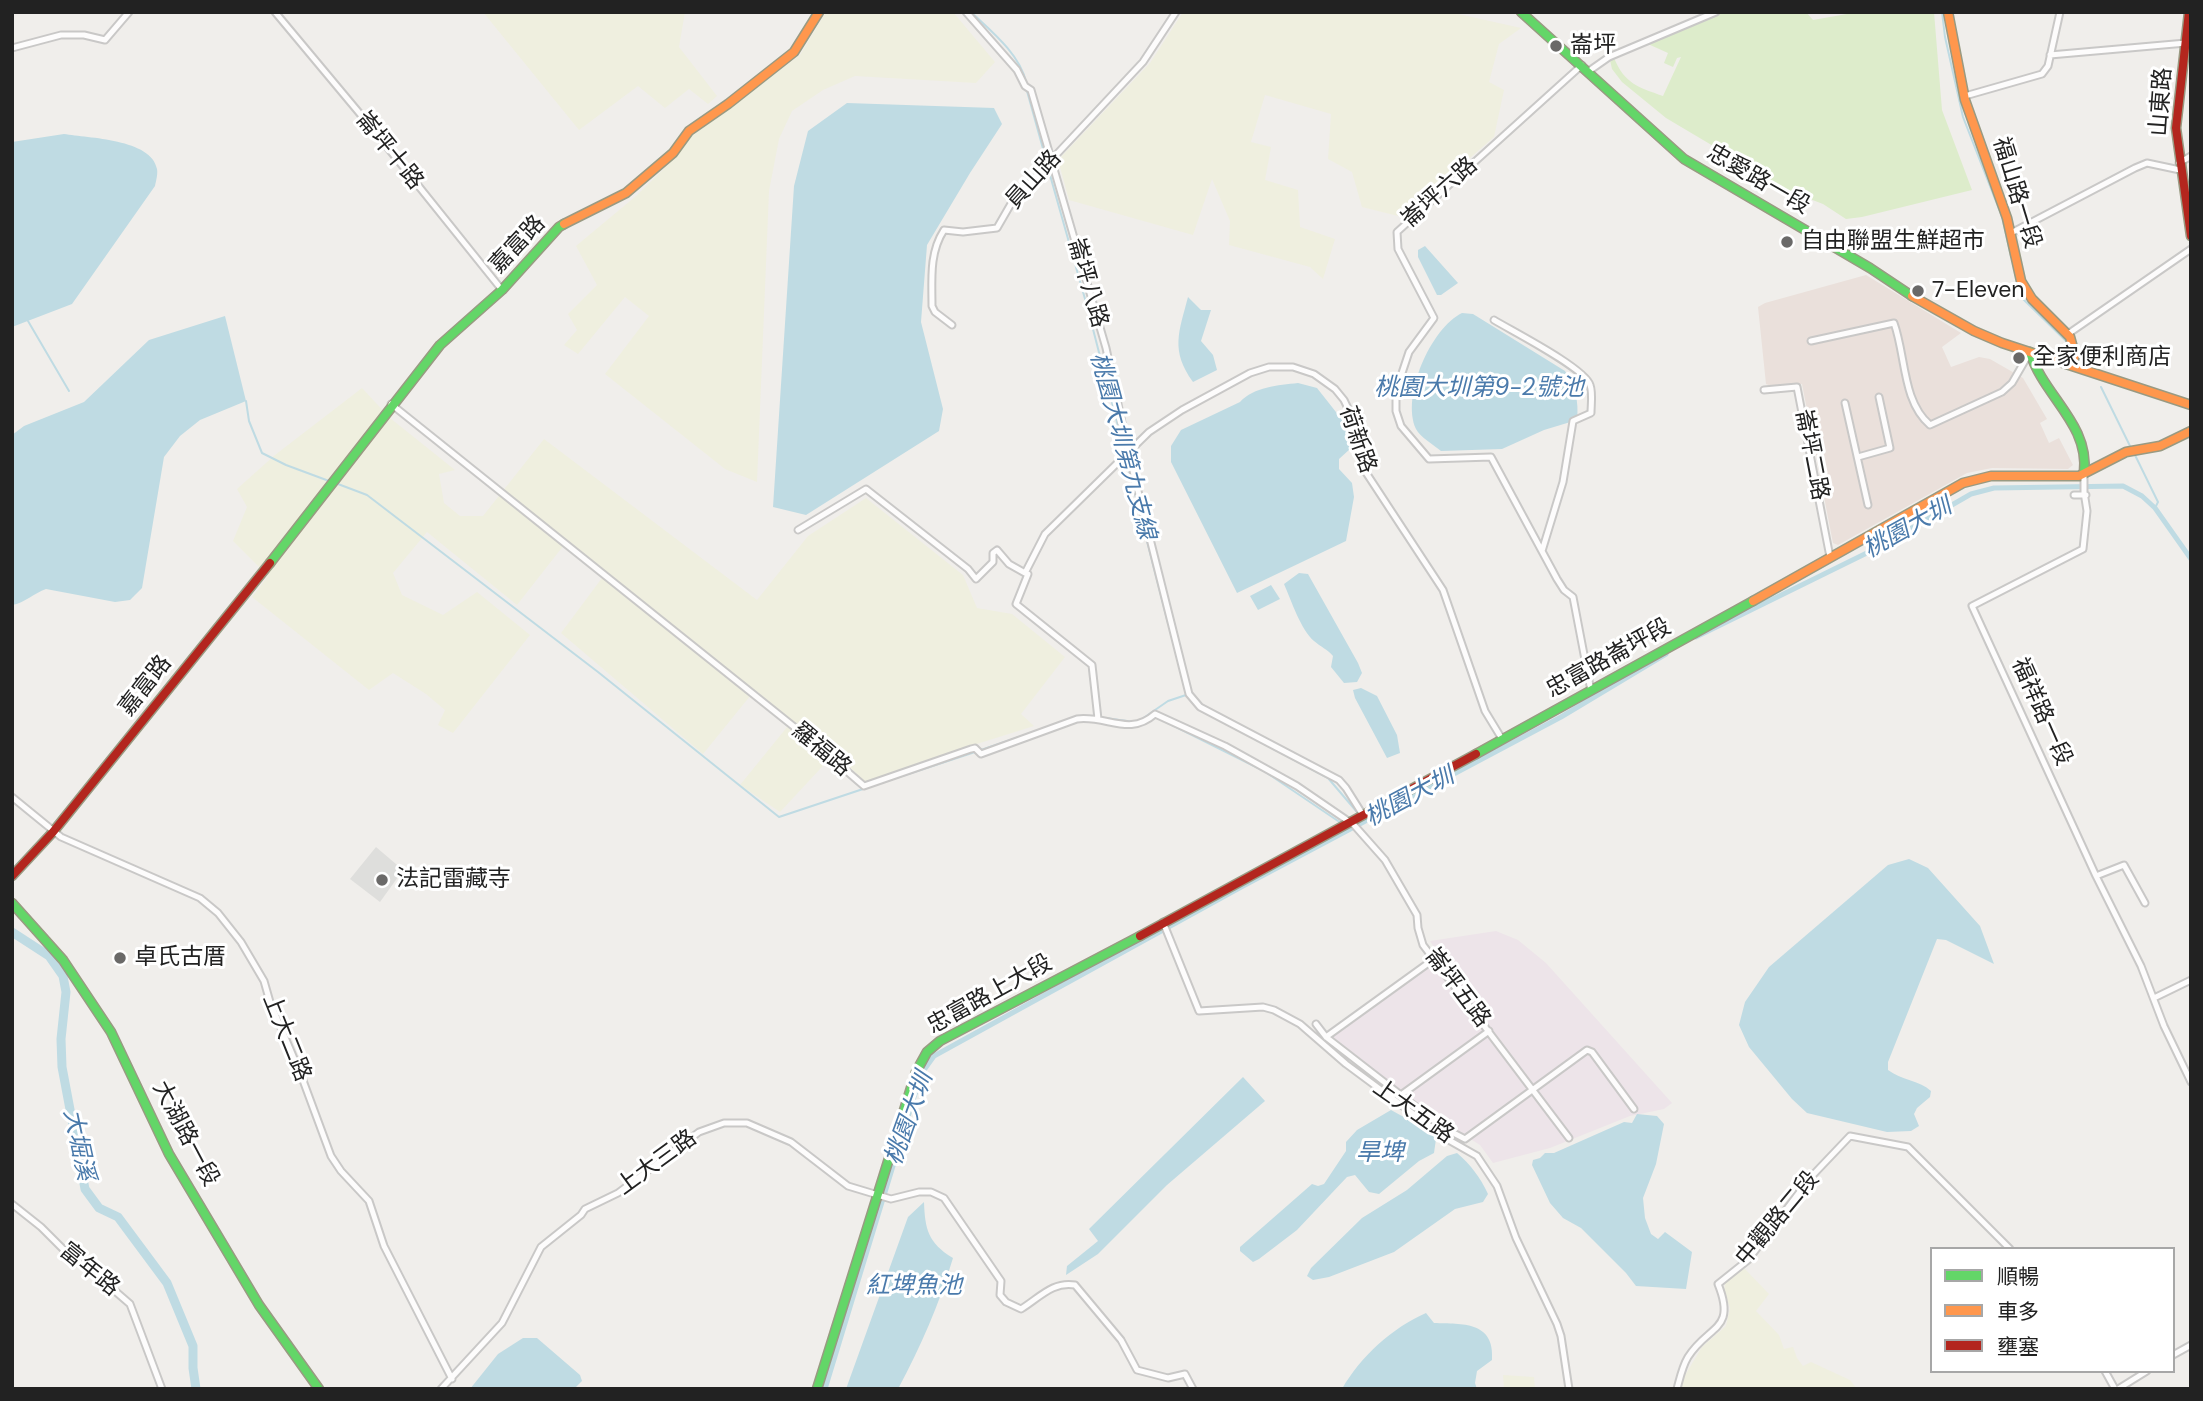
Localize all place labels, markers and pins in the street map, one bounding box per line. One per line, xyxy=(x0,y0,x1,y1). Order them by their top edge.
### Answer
place label: 崙坪 xyxy=(1570,32,1616,60)
marker: 崙坪 xyxy=(1548,38,1564,54)
place label: 自由聯盟生鮮超市 xyxy=(1801,228,1985,256)
marker: 自由聯盟生鮮超市 xyxy=(1779,234,1795,250)
place label: 7-Eleven xyxy=(1932,277,2024,305)
marker: 7-Eleven xyxy=(1910,283,1926,299)
place label: 全家便利商店 xyxy=(2033,344,2171,372)
marker: 全家便利商店 xyxy=(2011,350,2027,366)
place label: 法記雷藏寺 xyxy=(396,866,511,894)
marker: 法記雷藏寺 xyxy=(374,872,390,888)
place label: 卓氏古厝 xyxy=(134,944,226,972)
marker: 卓氏古厝 xyxy=(112,950,128,966)

